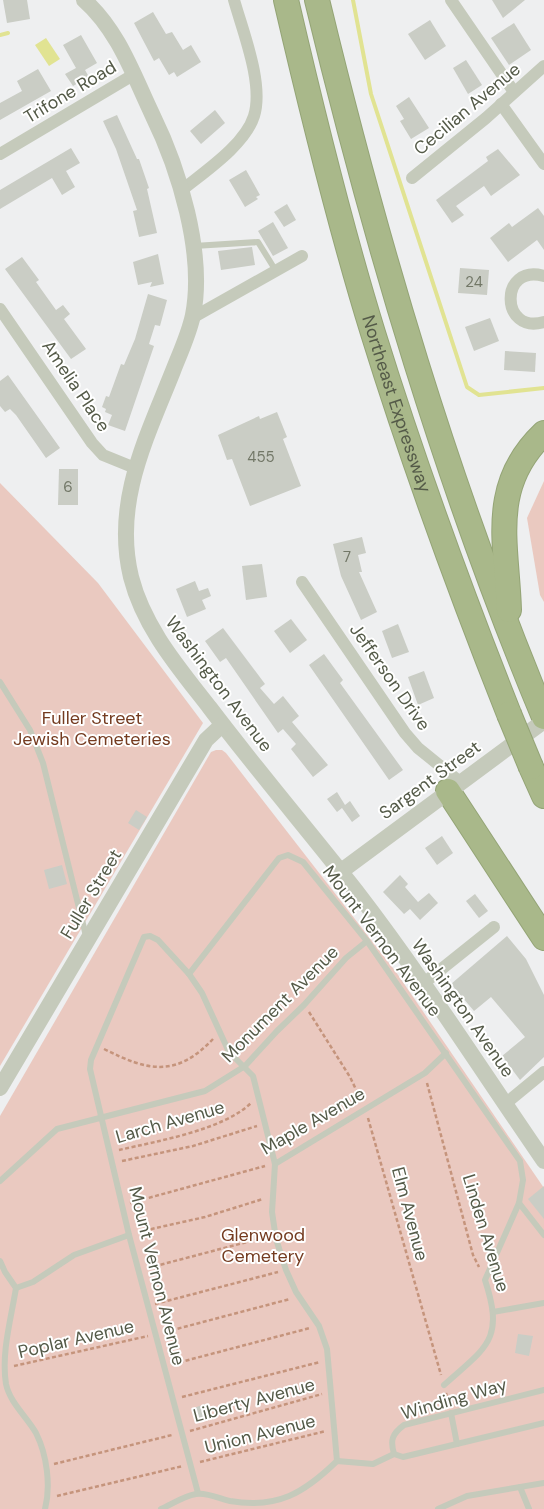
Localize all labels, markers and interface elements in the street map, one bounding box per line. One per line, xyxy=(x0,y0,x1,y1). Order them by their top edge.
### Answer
street label: Trifone Road xyxy=(19,55,121,129)
street label: Cecilian Avenue xyxy=(409,57,525,161)
house number: 24 xyxy=(465,272,483,292)
street label: Northeast Expressway xyxy=(356,312,437,496)
street label: Amelia Place xyxy=(36,335,116,437)
house number: 455 xyxy=(247,447,275,467)
house number: 6 xyxy=(63,477,73,497)
house number: 7 xyxy=(343,547,351,567)
street label: Washington Avenue xyxy=(160,611,278,757)
street label: Jefferson Drive xyxy=(344,619,436,735)
park label: Fuller Street Jewish Cemeteries xyxy=(13,706,171,751)
street label: Sargent Street xyxy=(374,735,486,825)
street label: Fuller Street xyxy=(55,845,127,943)
street label: Mount Vernon Avenue xyxy=(317,861,447,1021)
street label: Washington Avenue xyxy=(406,934,520,1082)
street label: Monument Avenue xyxy=(216,940,344,1068)
street label: Maple Avenue xyxy=(257,1082,369,1160)
street label: Larch Avenue xyxy=(113,1095,227,1149)
street label: Elm Avenue xyxy=(386,1164,434,1264)
street label: Linden Avenue xyxy=(457,1171,515,1295)
street label: Mount Vernon Avenue xyxy=(123,1184,191,1368)
park label: Glenwood Cemetery xyxy=(221,1223,305,1268)
street label: Poplar Avenue xyxy=(16,1314,136,1364)
street label: Liberty Avenue xyxy=(191,1372,317,1428)
street label: Winding Way xyxy=(398,1372,510,1426)
street label: Union Avenue xyxy=(202,1409,318,1459)

